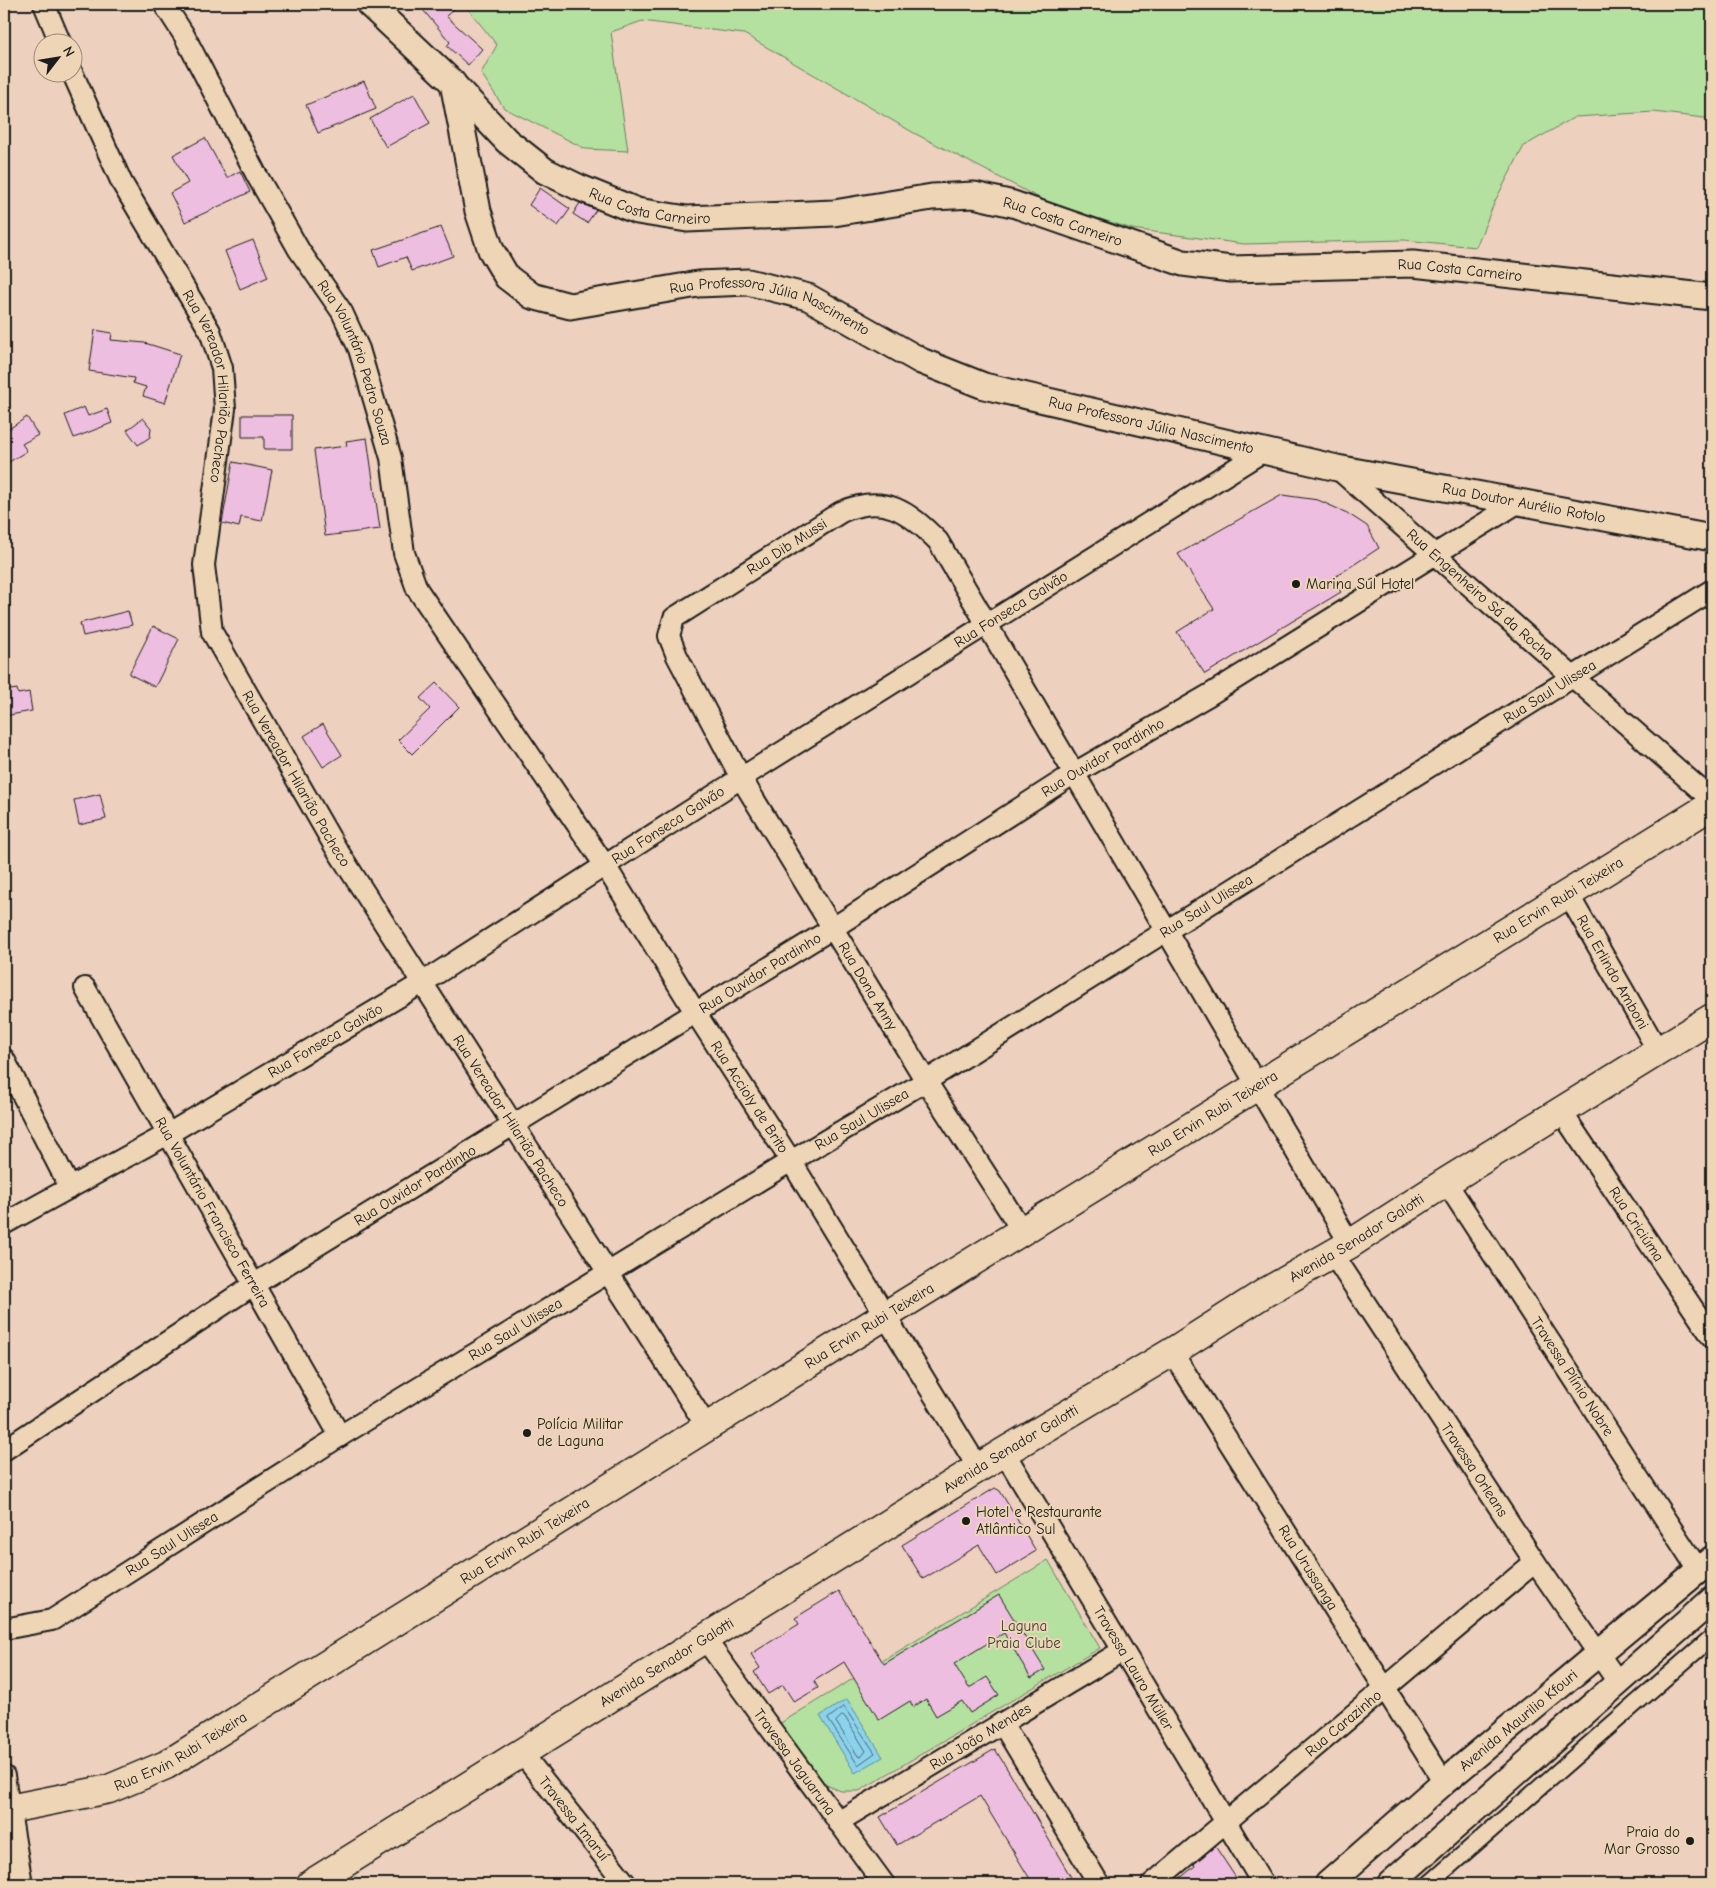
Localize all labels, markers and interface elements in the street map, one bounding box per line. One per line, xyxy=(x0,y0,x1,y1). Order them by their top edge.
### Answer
north arrow xyxy=(32,32,82,82)
text: N xyxy=(59,43,78,60)
street label: Rua Costa Carneiro xyxy=(586,183,711,228)
street label: Rua Costa Carneiro xyxy=(1001,193,1125,250)
street label: Rua Costa Carneiro xyxy=(1397,255,1523,285)
street label: Rua Professora Júlia Nascimento xyxy=(668,272,873,339)
street label: Rua Voluntário Pedro Souza xyxy=(314,277,396,447)
street label: Rua Vereador Hilarião Pacheco xyxy=(179,287,234,484)
street label: Rua Professora Júlia Nascimento xyxy=(1047,392,1256,457)
street label: Rua Doutor Aurélio Rotolo xyxy=(1441,479,1607,527)
street label: Rua Dib Mussi xyxy=(743,514,830,579)
street label: Rua Engenheiro Sá da Rocha xyxy=(1403,525,1557,664)
street label: Rua Fonseca Galvão xyxy=(951,567,1071,651)
place label: Marina Sul Hotel xyxy=(1306,575,1414,593)
marker: Marina Sul Hotel xyxy=(1290,578,1302,590)
street label: Rua Saul Ulissea xyxy=(1500,656,1599,727)
street label: Rua Vereador Hilarião Pacheco xyxy=(238,687,355,870)
street label: Rua Ouvidor Pardinho xyxy=(1038,714,1168,801)
street label: Rua Fonseca Galvão xyxy=(608,782,728,868)
street label: Rua Ervin Rubi Teixeira xyxy=(1490,853,1626,947)
street label: Rua Saul Ulissea xyxy=(1156,870,1256,942)
street label: Rua Erlindo Amboni xyxy=(1573,912,1653,1033)
street label: Rua Ouvidor Pardinho xyxy=(696,929,824,1017)
street label: Rua Dona Anny xyxy=(835,939,902,1034)
street label: Rua Fonseca Galvão xyxy=(265,999,386,1082)
street label: Rua Vereador Hilarião Pacheco xyxy=(449,1032,573,1210)
street label: Rua Accioly de Brito xyxy=(707,1037,792,1156)
street label: Rua Ervin Rubi Teixeira xyxy=(1145,1066,1281,1160)
street label: Rua Saul Ulissea xyxy=(811,1084,912,1154)
street label: Rua Voluntário Francisco Ferreira xyxy=(151,1114,274,1311)
street label: Rua Ouvidor Pardinho xyxy=(351,1141,479,1230)
street label: Rua Criciúma xyxy=(1605,1183,1668,1265)
street label: Avenida Senador Galotti xyxy=(1286,1190,1427,1286)
street label: Rua Ervin Rubi Teixeira xyxy=(801,1279,937,1373)
street label: Rua Saul Ulissea xyxy=(465,1294,565,1364)
street label: Travessa Plínio Nobre xyxy=(1527,1313,1618,1440)
street label: Avenida Senador Galotti xyxy=(940,1401,1082,1497)
place label: Polícia Militar de Laguna xyxy=(537,1415,623,1450)
street label: Travessa Orleans xyxy=(1437,1419,1512,1520)
marker: Polícia Militar de Laguna xyxy=(521,1427,533,1439)
street label: Rua Ervin Rubi Teixeira xyxy=(457,1494,593,1588)
place label: Hotel e Restaurante Atlântico Sul xyxy=(976,1503,1102,1538)
street label: Rua Saul Ulissea xyxy=(122,1507,221,1580)
marker: Hotel e Restaurante Atlântico Sul xyxy=(960,1515,972,1527)
street label: Rua Urussanga xyxy=(1275,1521,1342,1614)
street label: Travessa Lauro Müller xyxy=(1089,1603,1178,1734)
street label: Avenida Senador Galotti xyxy=(596,1614,737,1711)
park label: Laguna Praia Clube xyxy=(987,1617,1061,1652)
street label: Avenida Maurilio Kfouri xyxy=(1455,1666,1581,1775)
street label: Rua Carazinho xyxy=(1302,1686,1385,1760)
street label: Rua João Mendes xyxy=(926,1699,1034,1774)
street label: Travessa Jaguaruna xyxy=(750,1705,840,1819)
street label: Rua Ervin Rubi Teixeira xyxy=(111,1708,250,1795)
street label: Travessa Imaruí xyxy=(535,1773,613,1865)
place label: Praia do Mar Grosso xyxy=(1604,1823,1680,1858)
marker: Praia do Mar Grosso xyxy=(1684,1835,1696,1847)

